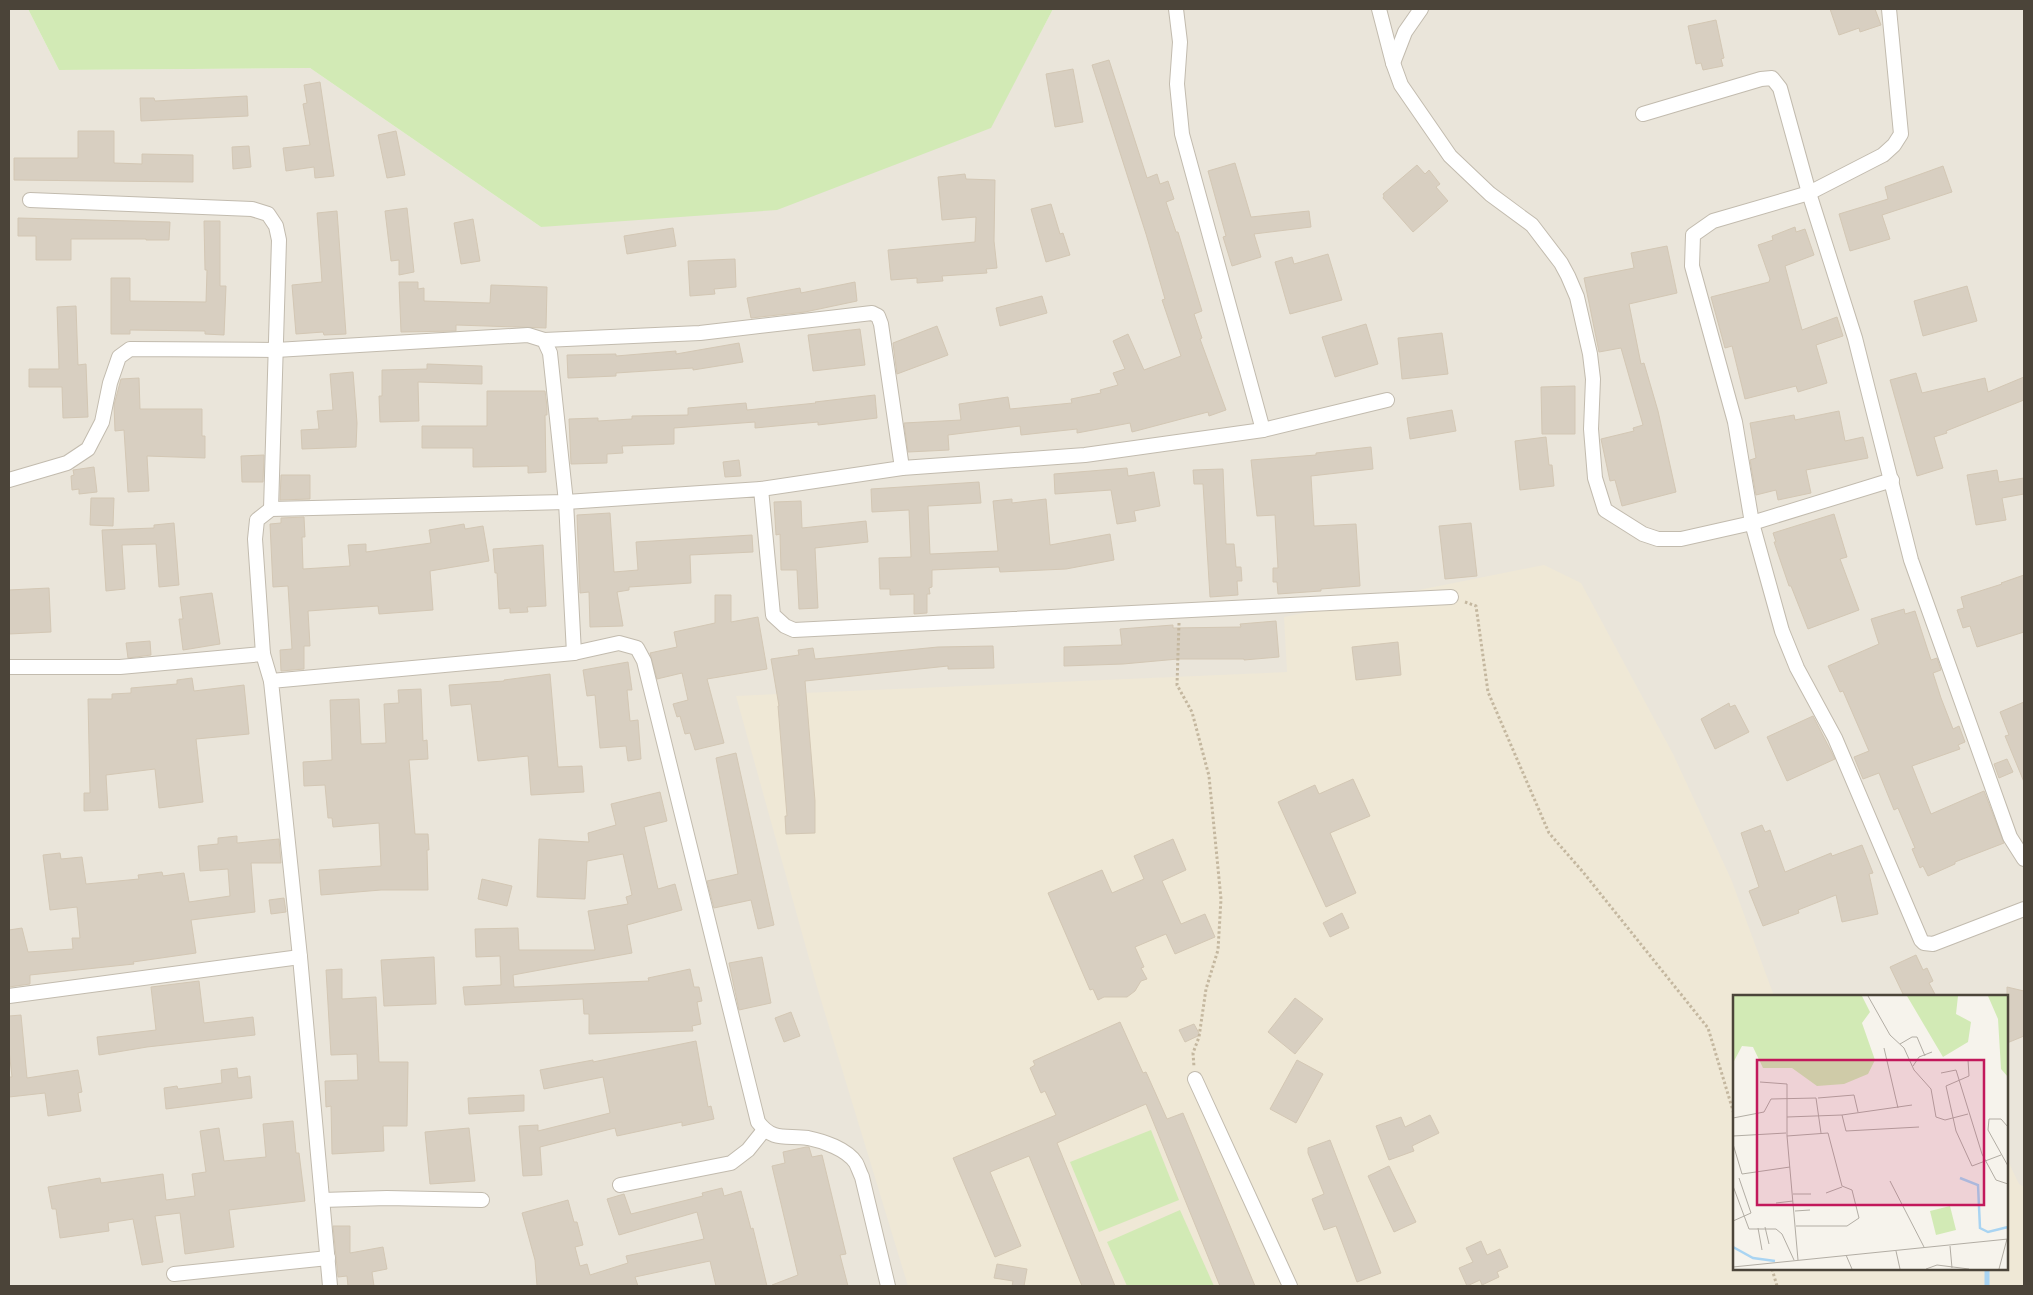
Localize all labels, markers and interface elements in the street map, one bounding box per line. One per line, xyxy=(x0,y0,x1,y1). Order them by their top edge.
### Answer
inset map xyxy=(1733,995,2008,1270)

